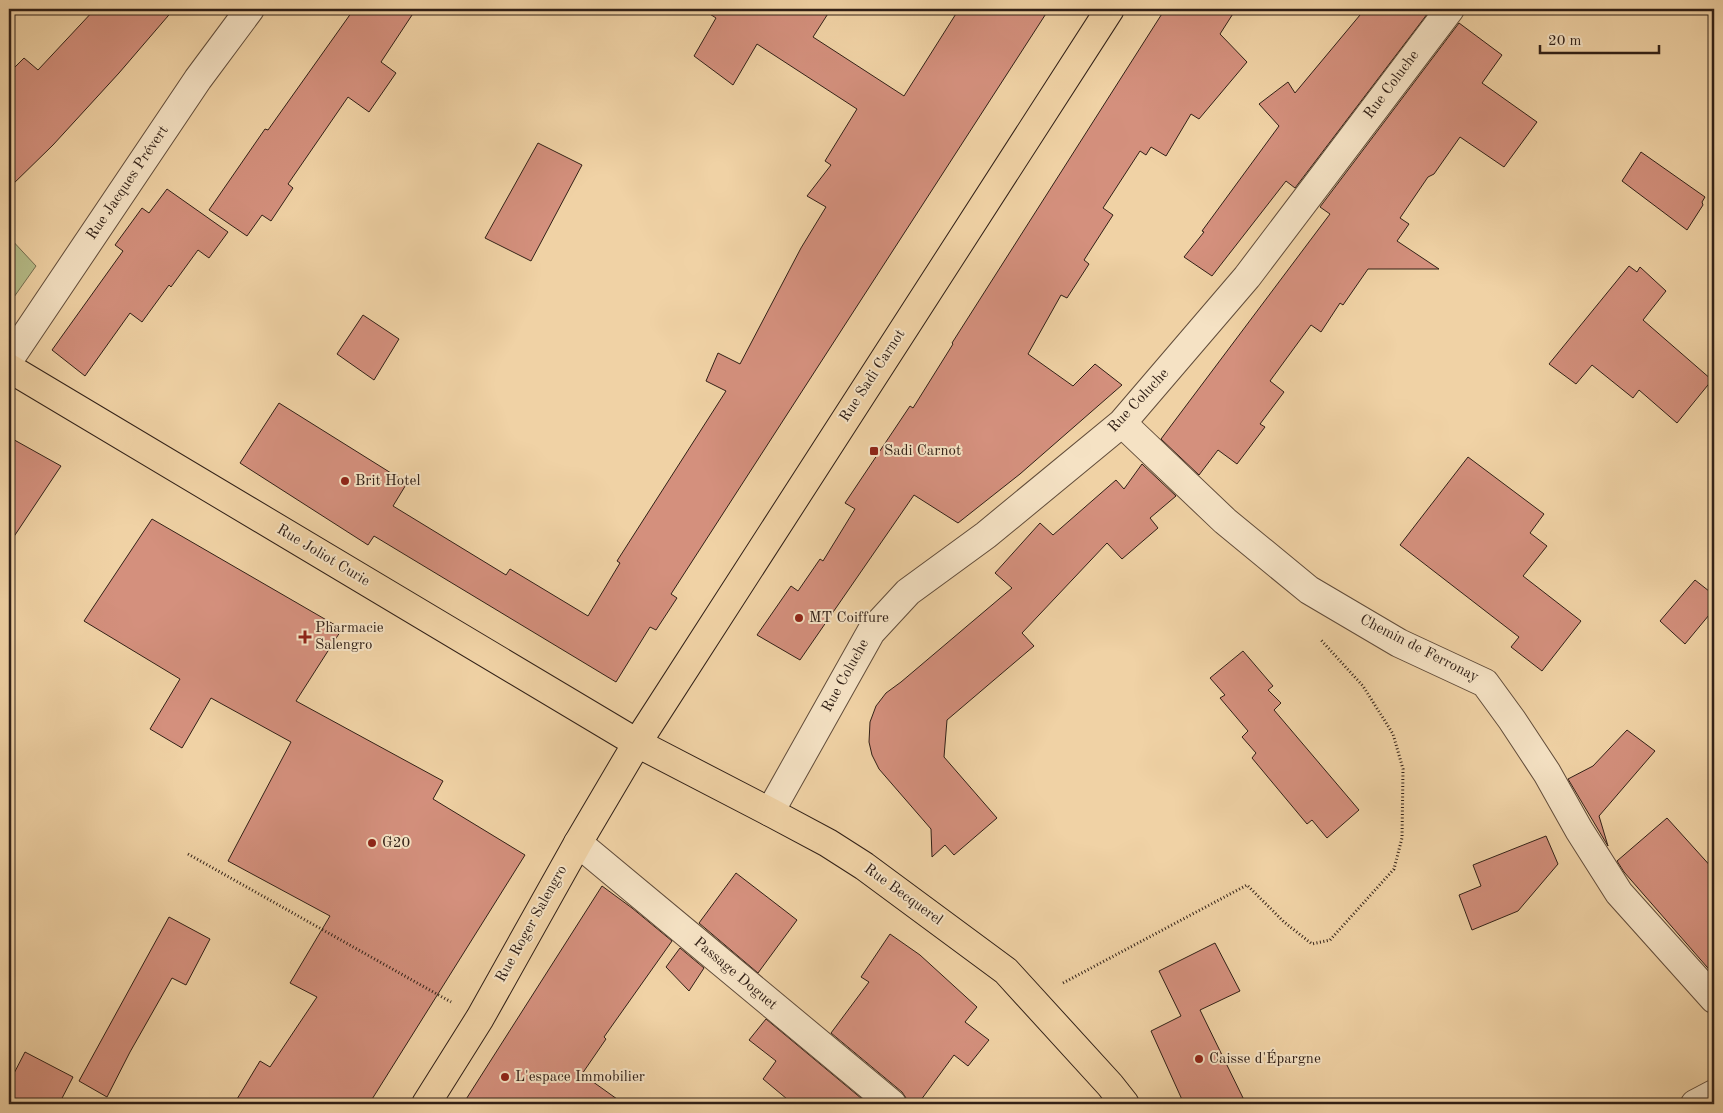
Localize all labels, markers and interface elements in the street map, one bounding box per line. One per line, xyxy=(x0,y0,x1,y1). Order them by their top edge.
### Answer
scale bar xyxy=(1540,22,1659,54)
text: 20 m xyxy=(1548,34,1582,49)
street label: Rue Coluche xyxy=(1362,48,1422,122)
street label: Rue Jacques Prévert xyxy=(84,123,172,243)
street label: Rue Sadi Carnot xyxy=(838,327,908,425)
street label: Rue Coluche xyxy=(1106,366,1172,436)
place label: Sadi Carnot xyxy=(884,444,961,459)
marker: Sadi Carnot xyxy=(868,445,880,457)
place label: Brit Hotel xyxy=(355,474,420,489)
marker: Brit Hotel xyxy=(339,475,351,487)
street label: Rue Joliot Curie xyxy=(274,522,372,590)
place label: MT Coiffure xyxy=(809,611,889,626)
marker: MT Coiffure xyxy=(793,612,805,624)
street label: Chemin de Ferronay xyxy=(1357,613,1481,685)
place label: Pharmacie Salengro xyxy=(315,621,384,653)
marker: Pharmacie Salengro xyxy=(299,631,311,643)
street label: Rue Coluche xyxy=(820,637,872,715)
place label: G20 xyxy=(382,836,410,851)
marker: G20 xyxy=(366,837,378,849)
street label: Rue Becquerel xyxy=(861,862,945,928)
street label: Rue Roger Salengro xyxy=(494,863,570,985)
street label: Passage Doguet xyxy=(690,935,780,1013)
place label: Caisse d'Épargne xyxy=(1209,1049,1321,1067)
marker: Caisse d'Épargne xyxy=(1193,1053,1205,1065)
place label: L'espace Immobilier xyxy=(515,1070,645,1085)
marker: L'espace Immobilier xyxy=(499,1071,511,1083)

